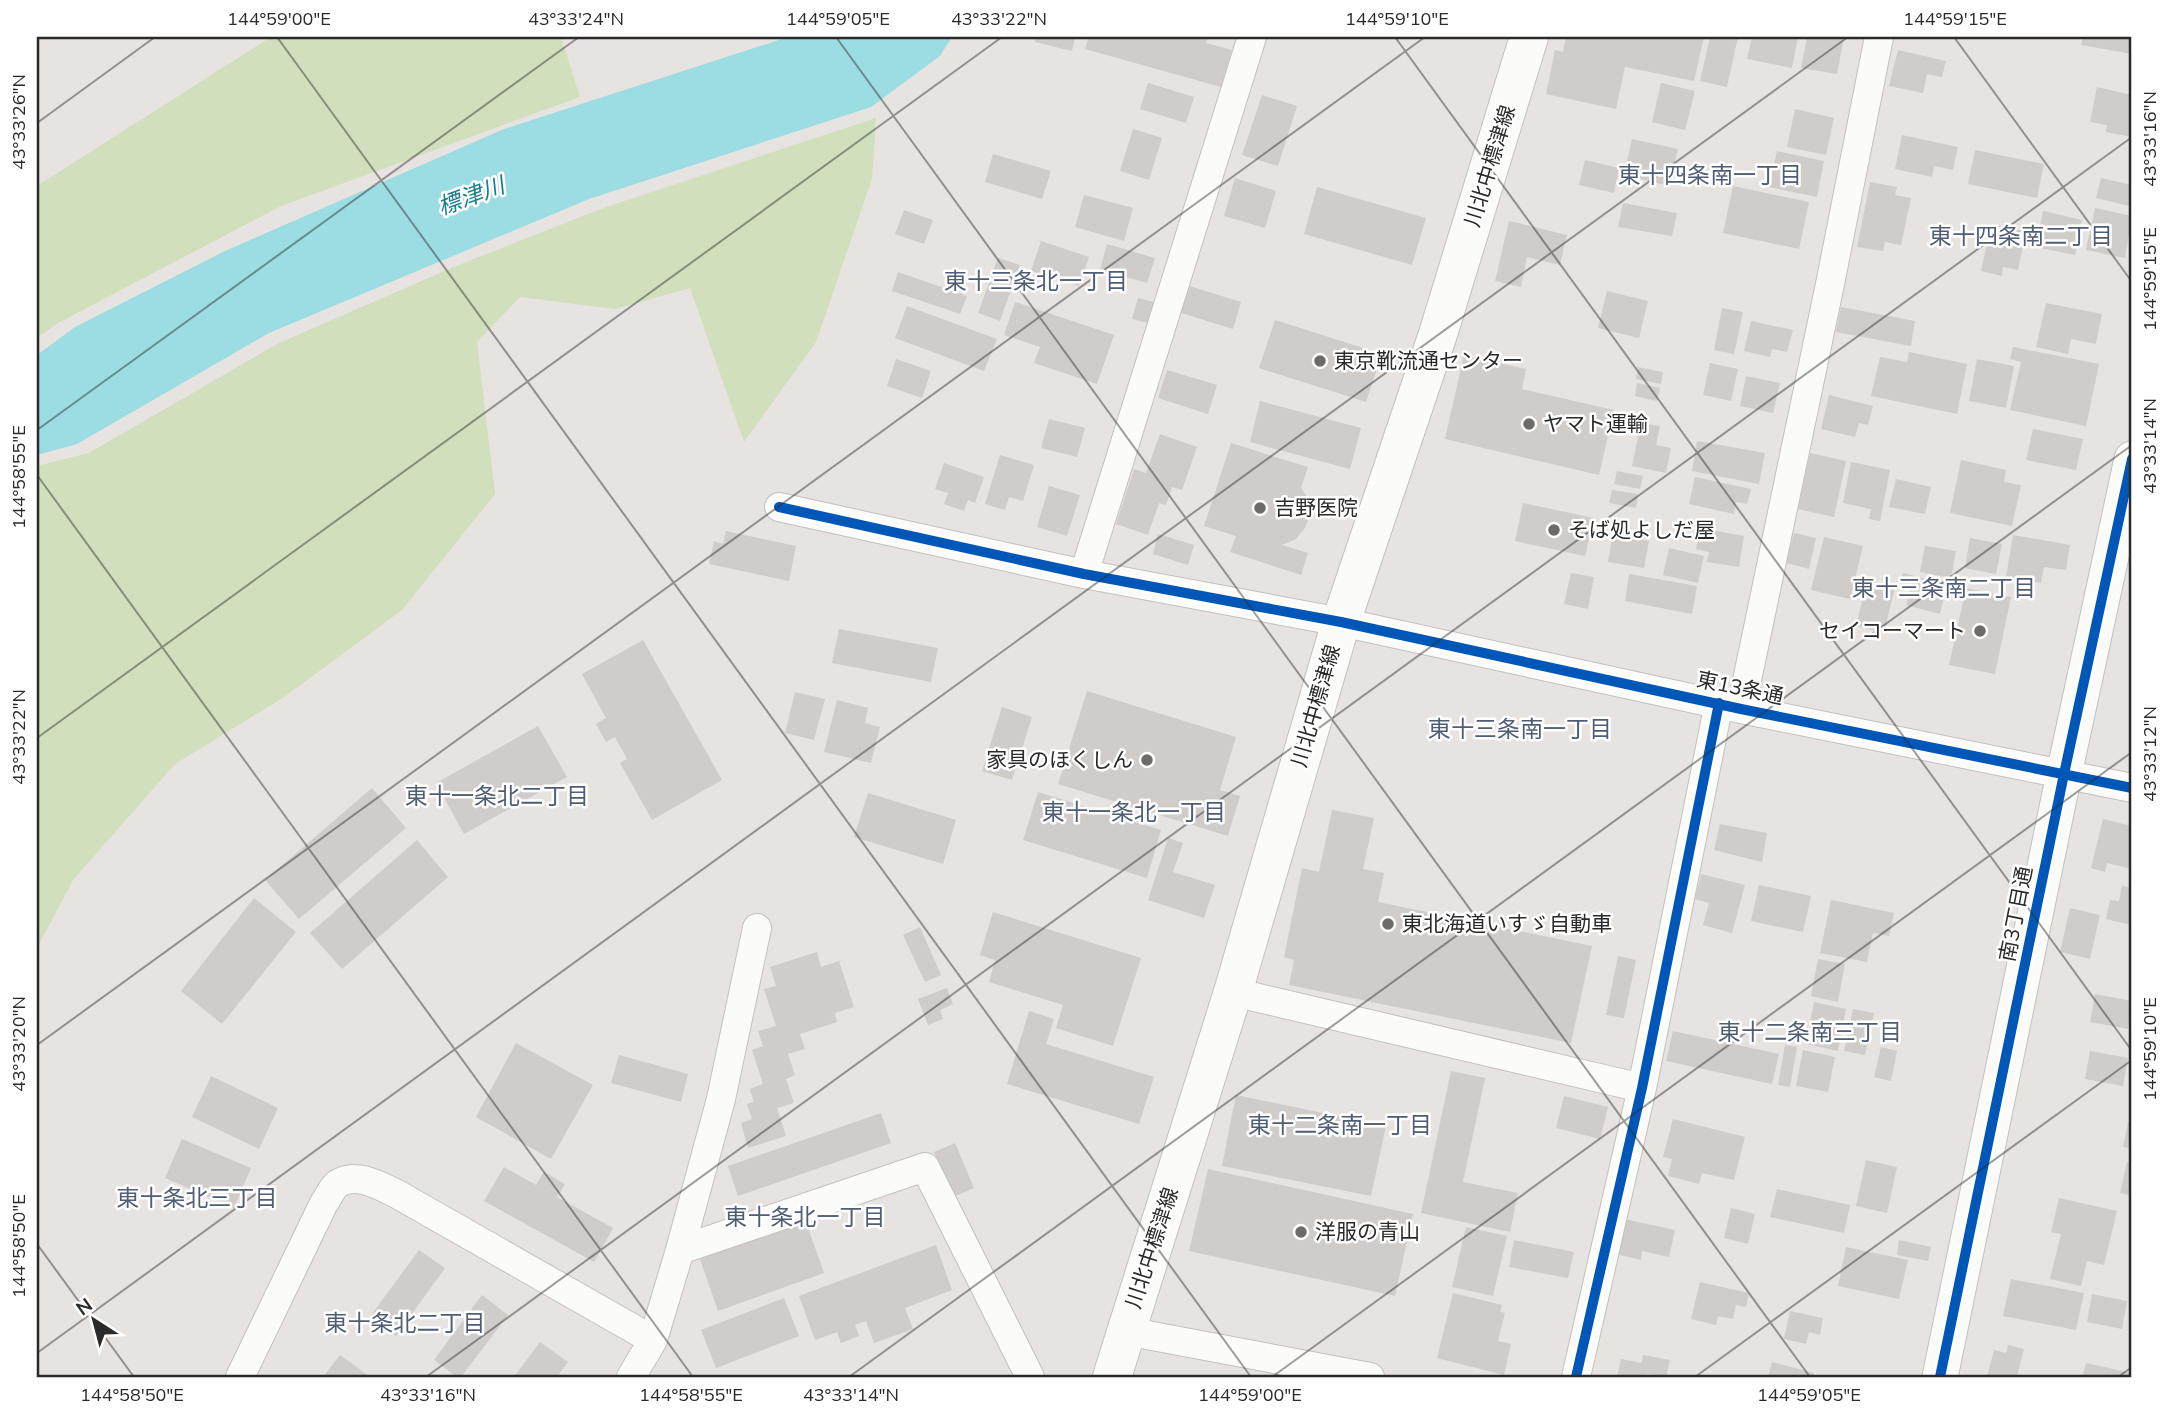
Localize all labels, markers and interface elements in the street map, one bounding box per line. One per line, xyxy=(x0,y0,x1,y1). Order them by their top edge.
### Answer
text: 144°59'00"E xyxy=(227,7,331,30)
text: 43°33'24"N xyxy=(528,7,624,30)
text: 144°59'05"E xyxy=(786,7,890,30)
text: 43°33'22"N xyxy=(951,7,1047,30)
text: 144°59'10"E xyxy=(1345,7,1449,30)
text: 144°59'15"E xyxy=(1903,7,2007,30)
text: 43°33'26"N xyxy=(7,74,30,170)
text: 43°33'16"N xyxy=(2138,91,2161,187)
street label: 川北中標津線 xyxy=(1458,102,1520,230)
district label: 東十四条南一丁目 xyxy=(1618,160,1802,189)
water label: 標津川 xyxy=(433,169,511,221)
district label: 東十四条南二丁目 xyxy=(1929,221,2113,250)
text: 144°59'15"E xyxy=(2138,227,2161,331)
district label: 東十三条北一丁目 xyxy=(944,266,1128,295)
place label: 東京靴流通センター xyxy=(1334,347,1523,373)
marker: 東京靴流通センター xyxy=(1312,353,1328,369)
text: 43°33'14"N xyxy=(2138,398,2161,494)
place label: ヤマト運輸 xyxy=(1543,410,1648,436)
marker: ヤマト運輸 xyxy=(1521,416,1537,432)
text: 144°58'55"E xyxy=(7,425,30,529)
place label: 吉野医院 xyxy=(1274,494,1358,520)
marker: 吉野医院 xyxy=(1252,500,1268,516)
place label: そば処よしだ屋 xyxy=(1568,516,1715,542)
marker: そば処よしだ屋 xyxy=(1546,522,1562,538)
district label: 東十三条南二丁目 xyxy=(1852,573,2036,602)
place label: セイコーマート xyxy=(1819,617,1966,643)
marker: セイコーマート xyxy=(1972,623,1988,639)
street label: 川北中標津線 xyxy=(1285,642,1345,770)
street label: 東13条通 xyxy=(1694,665,1786,709)
text: 43°33'22"N xyxy=(7,689,30,785)
text: 43°33'12"N xyxy=(2138,706,2161,802)
district label: 東十三条南一丁目 xyxy=(1428,714,1612,743)
place label: 家具のほくしん xyxy=(986,746,1133,772)
marker: 家具のほくしん xyxy=(1139,752,1155,768)
district label: 東十一条北二丁目 xyxy=(405,781,589,810)
district label: 東十一条北一丁目 xyxy=(1042,797,1226,826)
street label: 南3丁目通 xyxy=(1993,864,2037,964)
place label: 東北海道いすゞ自動車 xyxy=(1402,910,1612,936)
marker: 東北海道いすゞ自動車 xyxy=(1380,916,1396,932)
text: 43°33'20"N xyxy=(7,996,30,1092)
text: 144°59'10"E xyxy=(2138,997,2161,1101)
district label: 東十二条南三丁目 xyxy=(1718,1017,1902,1046)
district label: 東十二条南一丁目 xyxy=(1248,1110,1432,1139)
district label: 東十条北三丁目 xyxy=(117,1183,278,1212)
street label: 川北中標津線 xyxy=(1119,1184,1183,1312)
text: 144°58'50"E xyxy=(7,1194,30,1298)
district label: 東十条北一丁目 xyxy=(725,1202,886,1231)
place label: 洋服の青山 xyxy=(1315,1218,1420,1244)
marker: 洋服の青山 xyxy=(1293,1224,1309,1240)
north arrow xyxy=(60,1284,130,1354)
text: N xyxy=(71,1292,97,1320)
district label: 東十条北二丁目 xyxy=(325,1308,486,1337)
text: 144°58'50"E xyxy=(80,1383,184,1406)
text: 43°33'16"N xyxy=(380,1383,476,1406)
text: 144°58'55"E xyxy=(639,1383,743,1406)
text: 43°33'14"N xyxy=(803,1383,899,1406)
text: 144°59'00"E xyxy=(1198,1383,1302,1406)
text: 144°59'05"E xyxy=(1757,1383,1861,1406)

